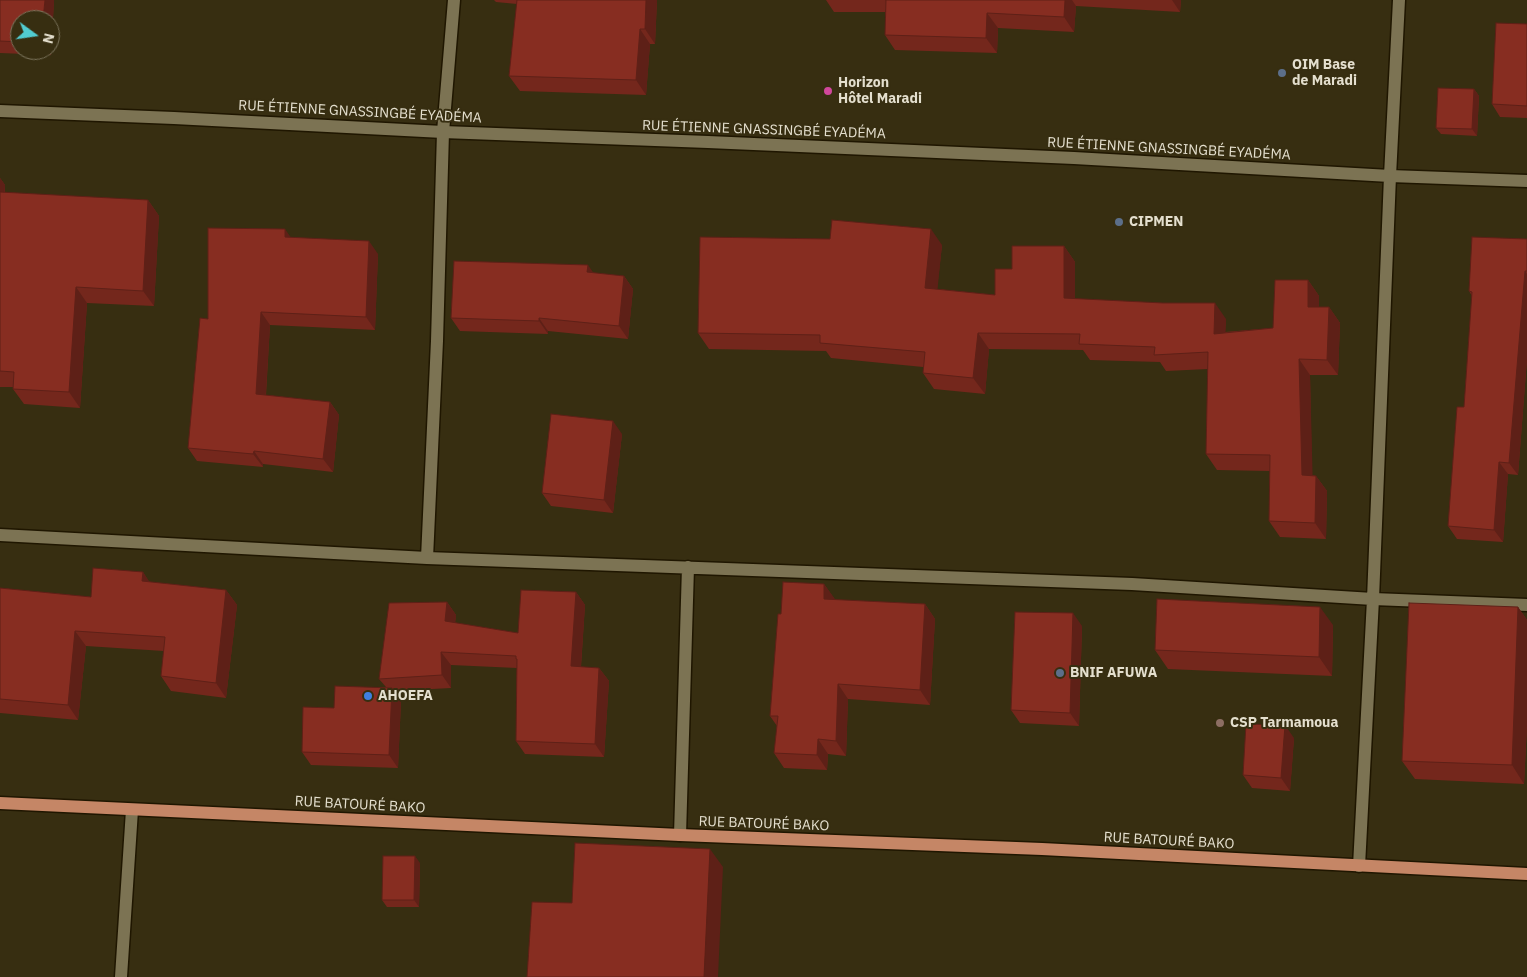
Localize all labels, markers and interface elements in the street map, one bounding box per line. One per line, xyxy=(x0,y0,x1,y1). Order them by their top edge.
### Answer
north arrow xyxy=(10,10,60,60)
text: N xyxy=(39,31,59,45)
place label: OIM Base de Maradi xyxy=(1292,57,1357,90)
marker: OIM Base de Maradi xyxy=(1276,67,1288,79)
place label: Horizon Hôtel Maradi xyxy=(838,75,922,108)
marker: Horizon Hôtel Maradi xyxy=(822,85,834,97)
street label: RUE ÉTIENNE GNASSINGBÉ EYADÉMA xyxy=(238,97,482,127)
street label: RUE ÉTIENNE GNASSINGBÉ EYADÉMA xyxy=(642,117,886,143)
street label: RUE ÉTIENNE GNASSINGBÉ EYADÉMA xyxy=(1047,134,1291,164)
place label: CIPMEN xyxy=(1129,214,1183,230)
marker: CIPMEN xyxy=(1113,216,1125,228)
place label: BNIF AFUWA xyxy=(1070,665,1157,681)
marker: BNIF AFUWA xyxy=(1054,667,1066,679)
place label: AHOEFA xyxy=(378,688,433,704)
marker: AHOEFA xyxy=(362,690,374,702)
place label: CSP Tarmamoua xyxy=(1230,715,1338,731)
marker: CSP Tarmamoua xyxy=(1214,717,1226,729)
street label: RUE BATOURÉ BAKO xyxy=(294,793,426,817)
street label: RUE BATOURÉ BAKO xyxy=(698,813,830,835)
street label: RUE BATOURÉ BAKO xyxy=(1103,829,1235,853)

